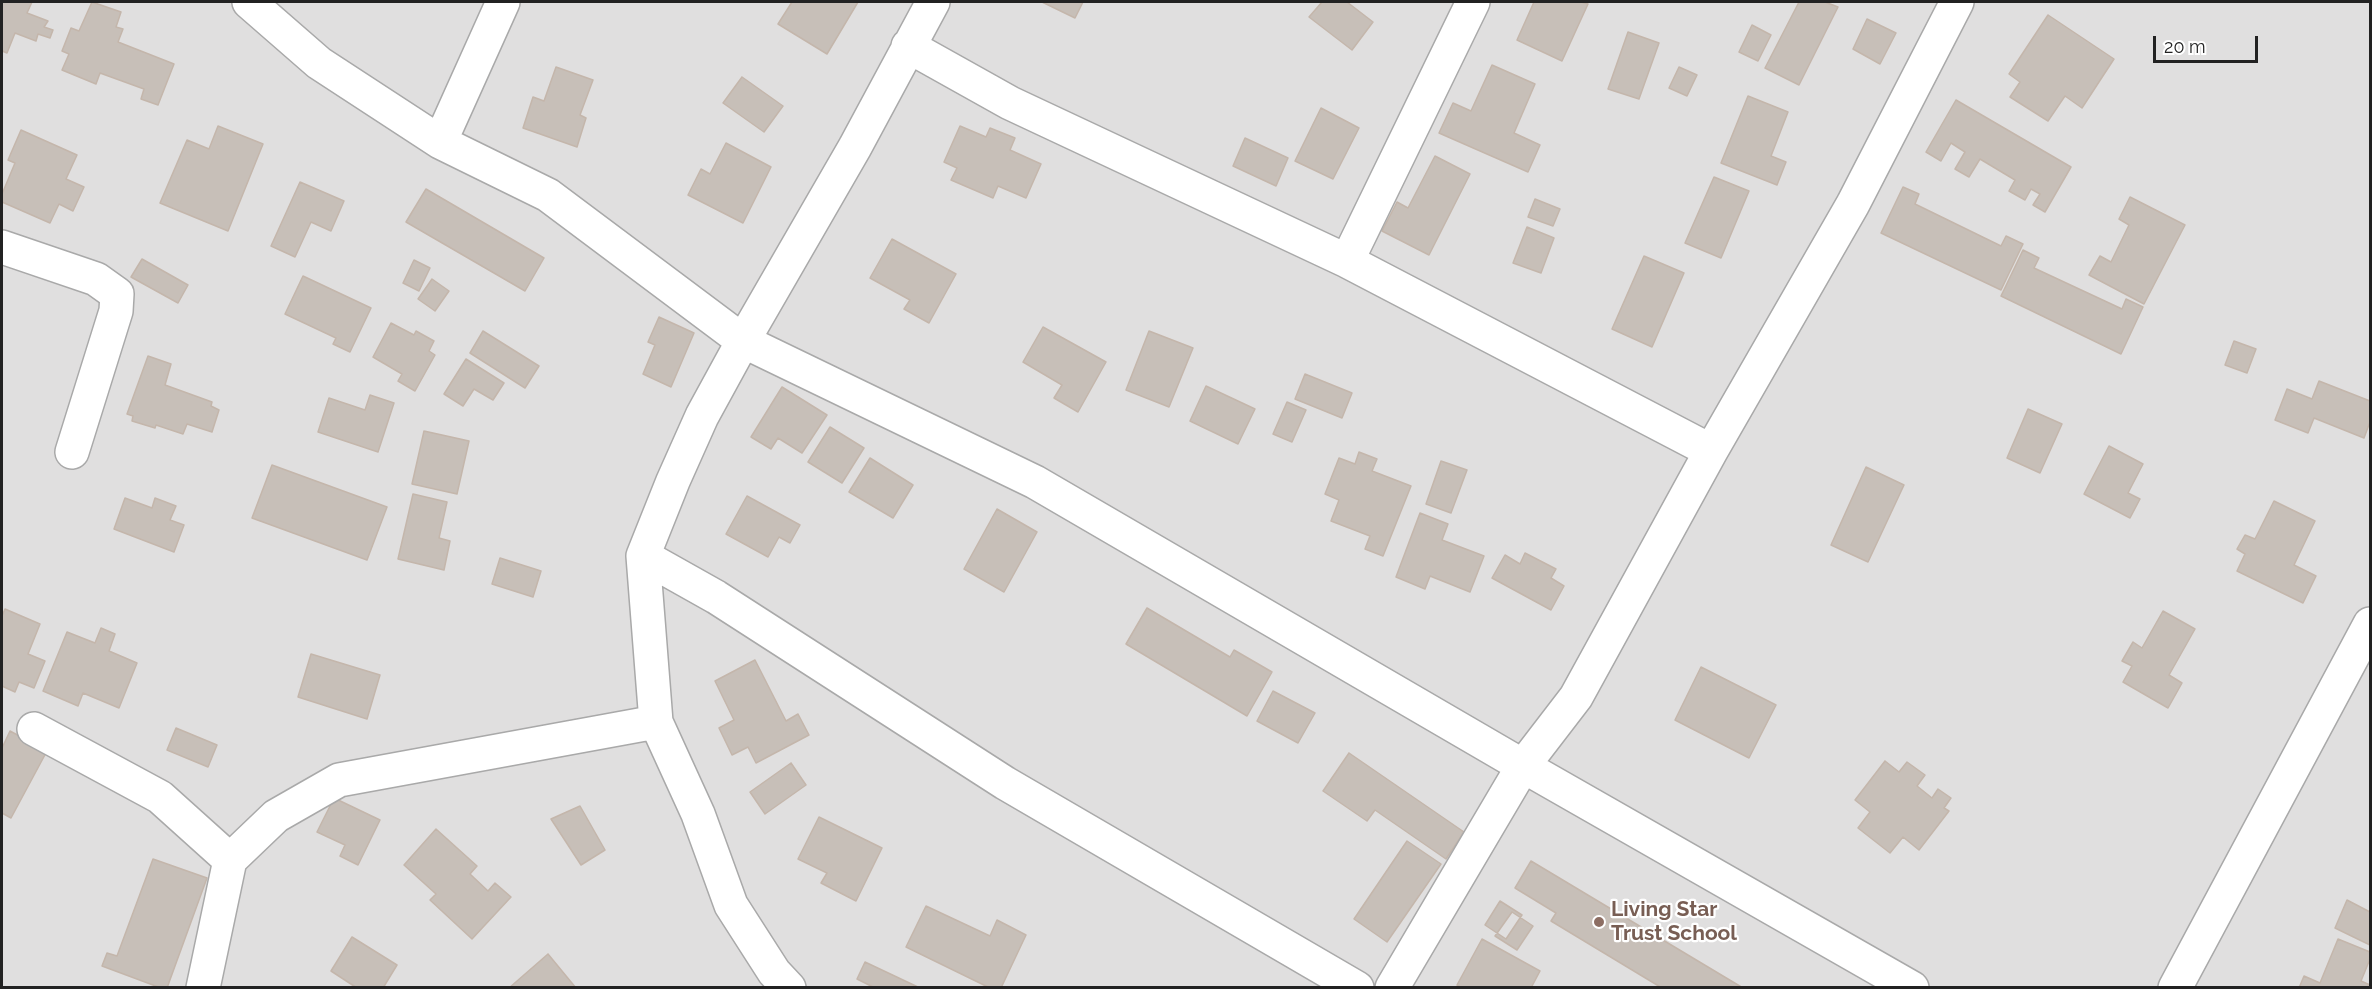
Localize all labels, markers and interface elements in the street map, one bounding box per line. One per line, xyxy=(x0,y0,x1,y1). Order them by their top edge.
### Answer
scale bar xyxy=(2156,24,2261,62)
text: 20 m xyxy=(2164,36,2206,57)
place label: Living Star Trust School xyxy=(1611,897,1737,947)
marker: Living Star Trust School xyxy=(1592,915,1606,929)

